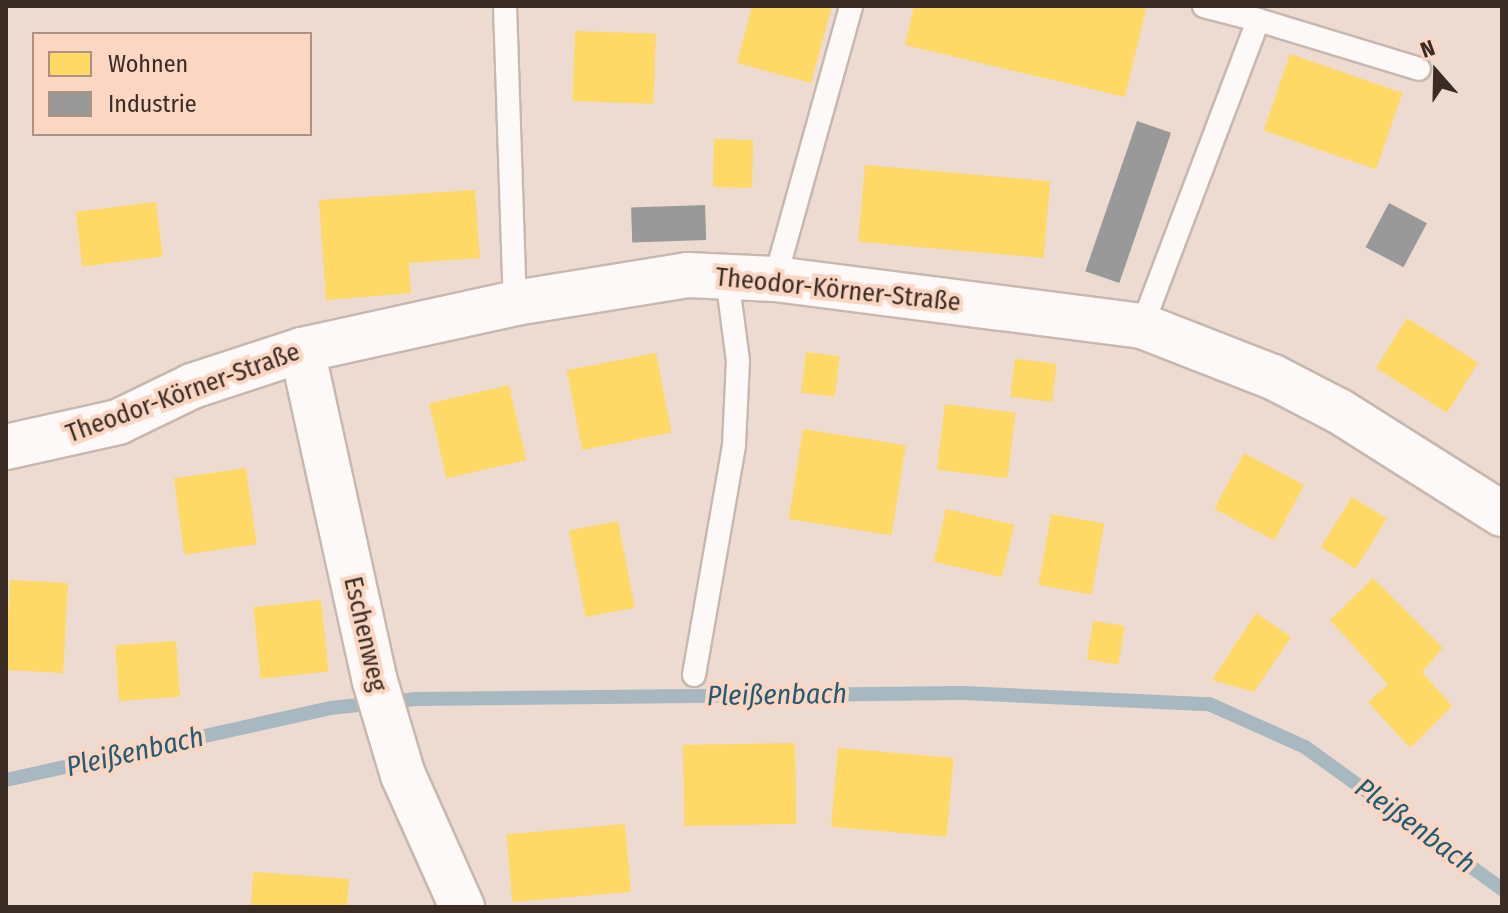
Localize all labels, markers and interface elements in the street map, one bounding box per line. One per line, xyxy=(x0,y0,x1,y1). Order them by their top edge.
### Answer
legend xyxy=(32,32,312,136)
north arrow xyxy=(1396,32,1476,112)
text: N xyxy=(1417,34,1438,64)
text: Wohnen xyxy=(108,50,188,78)
text: Industrie xyxy=(108,90,197,118)
street label: Theodor-Körner-Straße xyxy=(714,262,962,318)
street label: Theodor-Körner-Straße xyxy=(62,336,304,450)
street label: Eschenweg xyxy=(337,574,393,694)
water label: Pleißenbach xyxy=(707,677,847,713)
water label: Pleißenbach xyxy=(63,720,207,784)
water label: Pleißenbach xyxy=(1348,771,1482,881)

